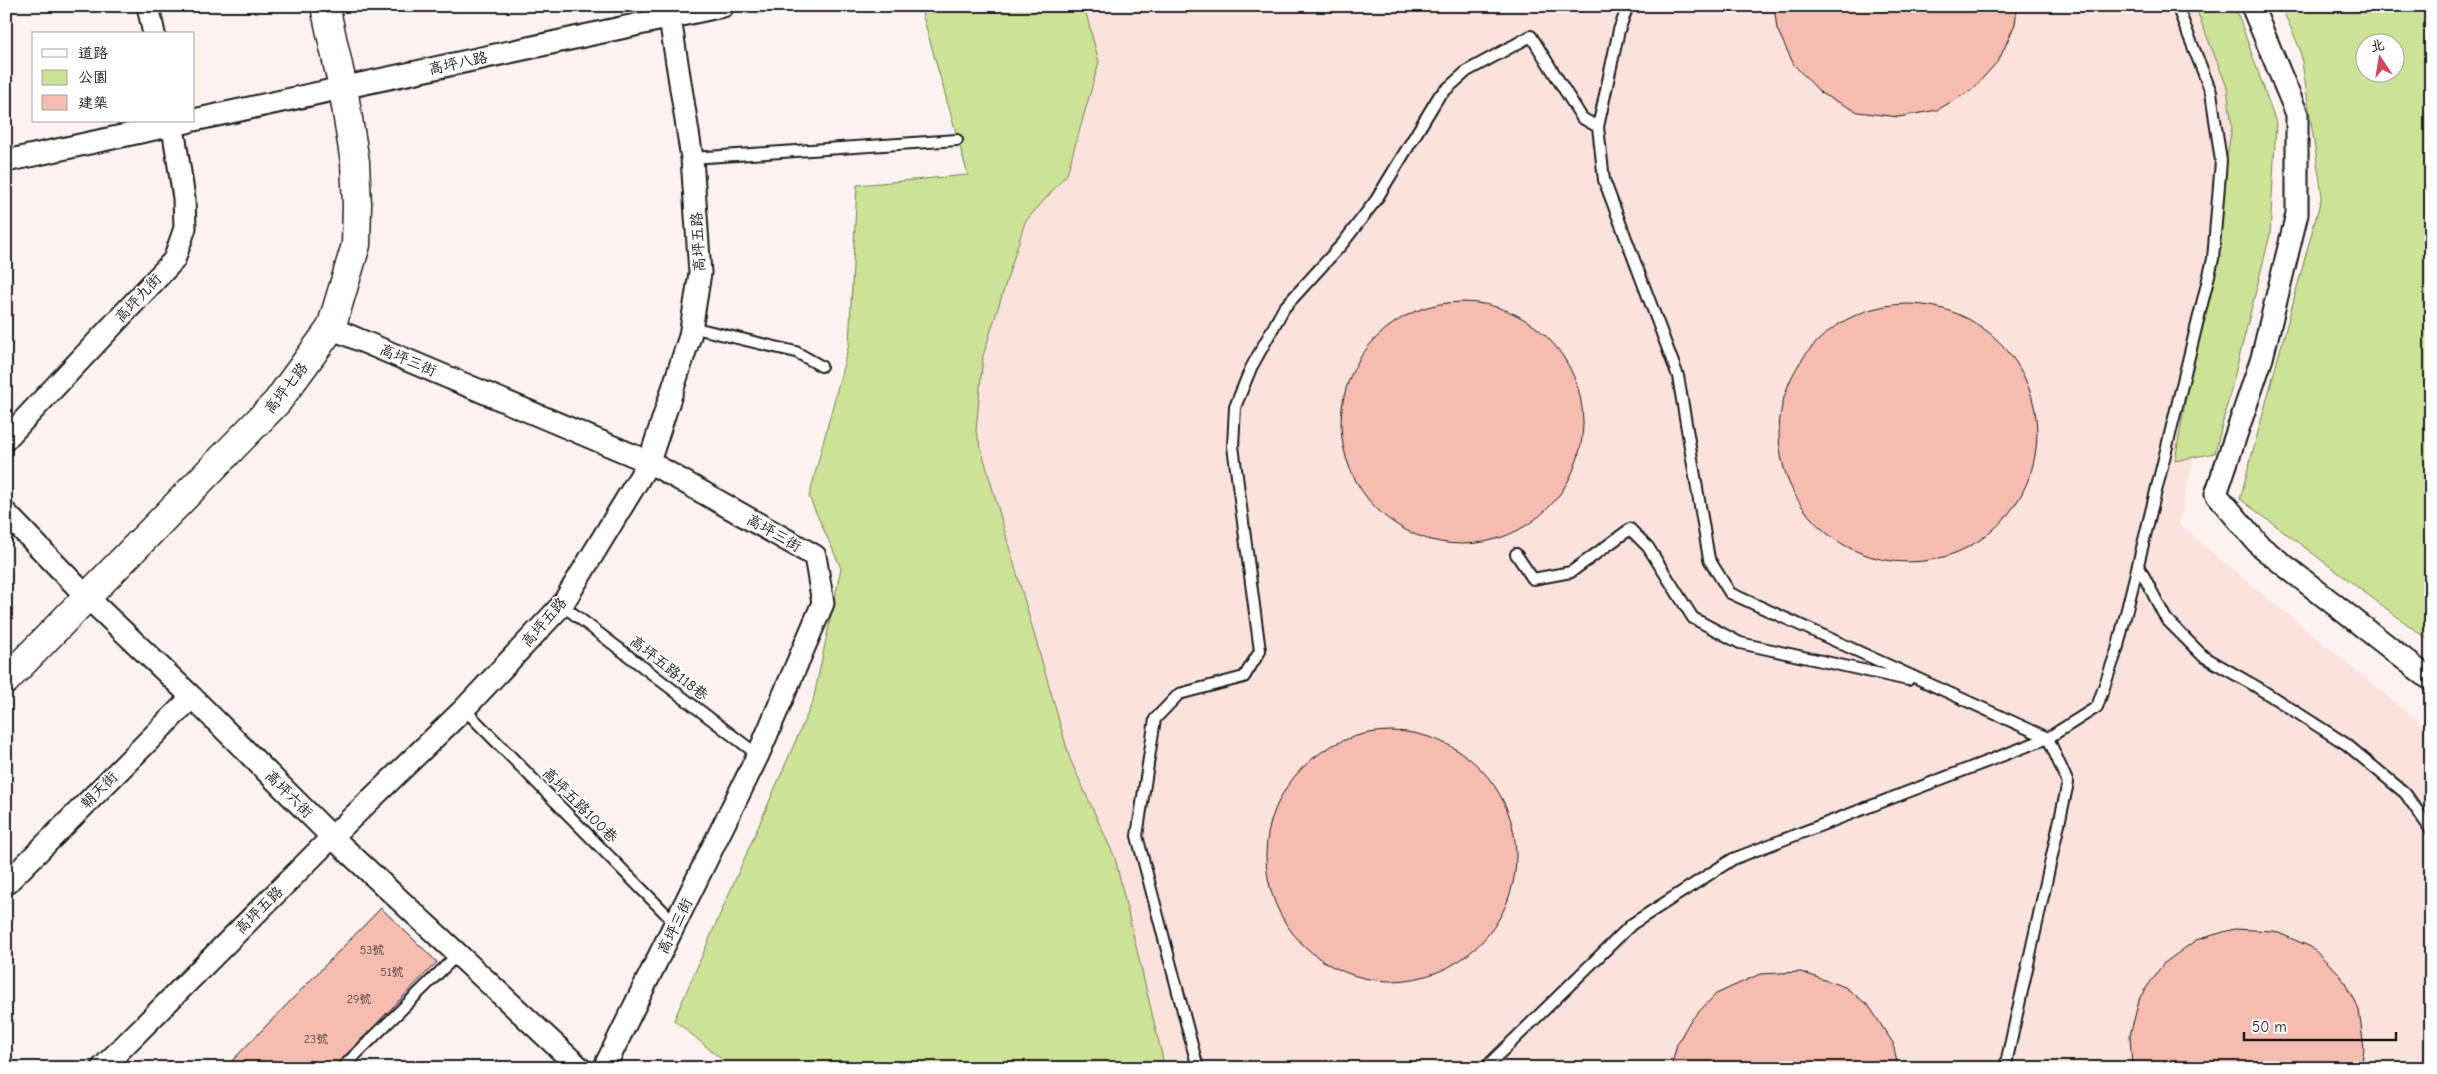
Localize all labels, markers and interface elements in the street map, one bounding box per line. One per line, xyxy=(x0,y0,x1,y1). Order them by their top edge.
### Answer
legend xyxy=(32,32,195,122)
north arrow xyxy=(2354,32,2404,82)
text: 北 xyxy=(2369,36,2386,56)
text: 道路 xyxy=(78,44,108,62)
street label: 高坪八路 xyxy=(427,48,489,78)
text: 公園 xyxy=(78,68,108,86)
text: 建築 xyxy=(78,94,108,112)
street label: 高坪五路 xyxy=(687,212,709,272)
street label: 高坪九街 xyxy=(111,270,165,326)
street label: 高坪三街 xyxy=(377,340,439,380)
street label: 高坪七路 xyxy=(260,359,312,417)
street label: 高坪三街 xyxy=(744,510,804,556)
street label: 高坪五路 xyxy=(518,593,570,651)
street label: 高坪五路118巷 xyxy=(626,632,712,704)
street label: 高坪五路100巷 xyxy=(539,764,621,846)
street label: 高坪六街 xyxy=(261,766,317,822)
street label: 朝天街 xyxy=(77,768,121,812)
street label: 高坪五路 xyxy=(231,882,287,938)
street label: 高坪三街 xyxy=(654,895,696,957)
house number: 53號 xyxy=(360,943,384,957)
house number: 51號 xyxy=(380,965,404,979)
house number: 29號 xyxy=(347,992,371,1006)
scale bar xyxy=(2244,1009,2397,1041)
text: 50 m xyxy=(2252,1018,2287,1036)
house number: 23號 xyxy=(304,1032,328,1046)

